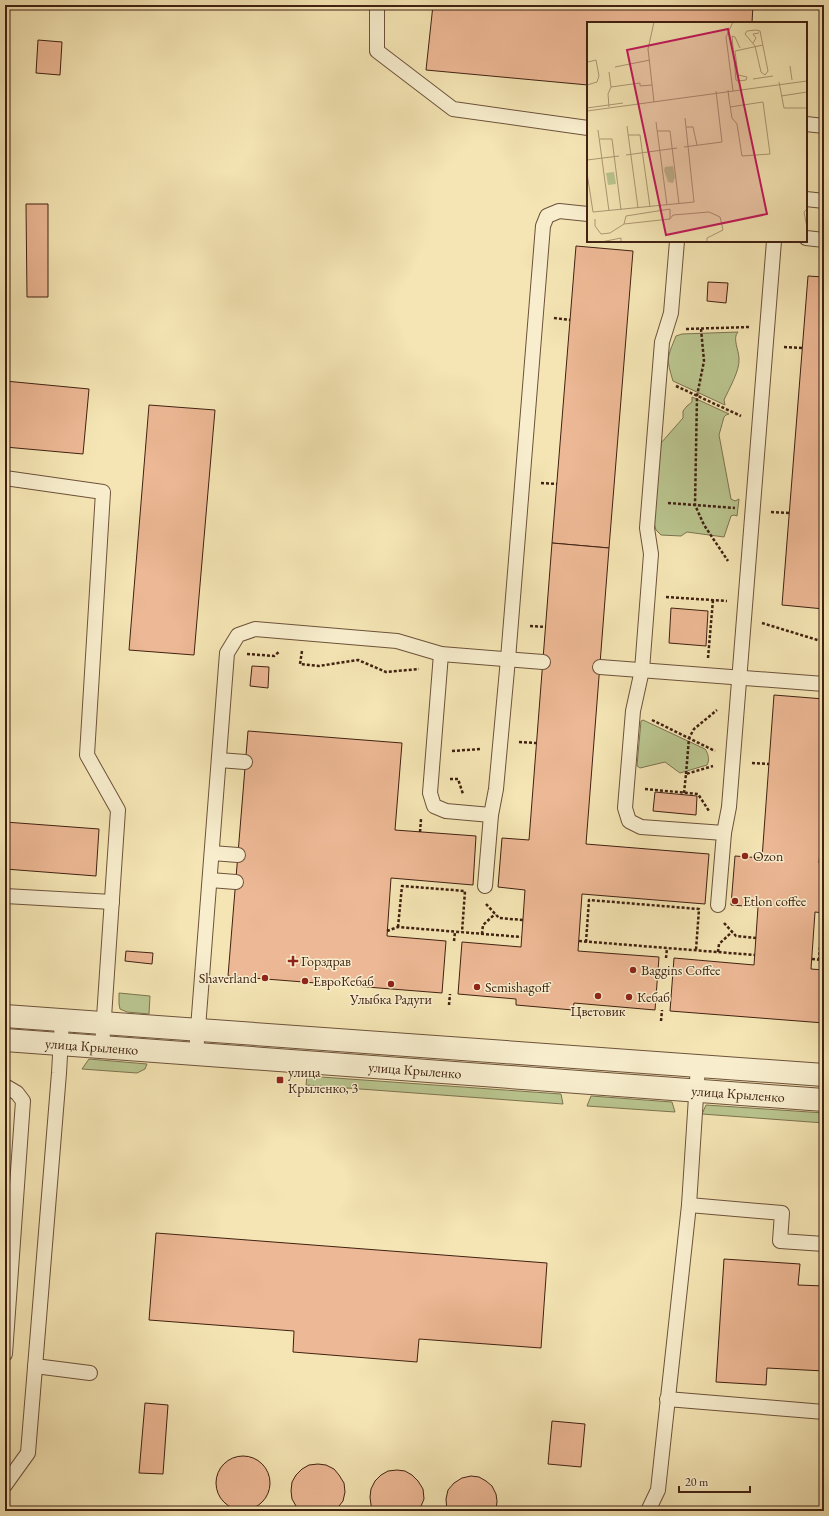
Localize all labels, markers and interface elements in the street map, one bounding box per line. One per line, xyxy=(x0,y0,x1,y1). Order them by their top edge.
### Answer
inset map xyxy=(587,22,807,242)
place label: Ozon xyxy=(753,847,784,865)
marker: Ozon xyxy=(740,851,750,861)
place label: Etlon coffee xyxy=(743,892,807,910)
marker: Etlon coffee xyxy=(730,896,740,906)
place label: Горздрав xyxy=(301,952,351,970)
marker: Горздрав xyxy=(288,956,298,966)
place label: Baggins Coffee xyxy=(641,961,721,979)
marker: Baggins Coffee xyxy=(628,965,638,975)
place label: Shaverland xyxy=(199,969,258,987)
place label: ЕвроКебаб xyxy=(313,972,374,990)
marker: Shaverland xyxy=(260,973,270,983)
marker: ЕвроКебаб xyxy=(300,976,310,986)
place label: Semishagoff xyxy=(485,978,552,996)
marker: Улыбка Радуги xyxy=(386,979,396,989)
marker: Semishagoff xyxy=(472,982,482,992)
place label: Кебаб xyxy=(637,988,670,1006)
place label: Улыбка Радуги xyxy=(349,990,432,1008)
marker: Цветовик xyxy=(593,991,603,1001)
marker: Кебаб xyxy=(624,992,634,1002)
place label: Цветовик xyxy=(571,1002,626,1020)
street label: улица Крыленко xyxy=(44,1034,139,1059)
street label: улица Крыленко xyxy=(368,1058,462,1082)
place label: улица Крыленко, 3 xyxy=(288,1063,359,1097)
marker: улица Крыленко, 3 xyxy=(275,1075,285,1085)
street label: улица Крыленко xyxy=(691,1081,785,1106)
scale bar xyxy=(679,1468,750,1494)
text: 20 m xyxy=(685,1474,709,1490)

